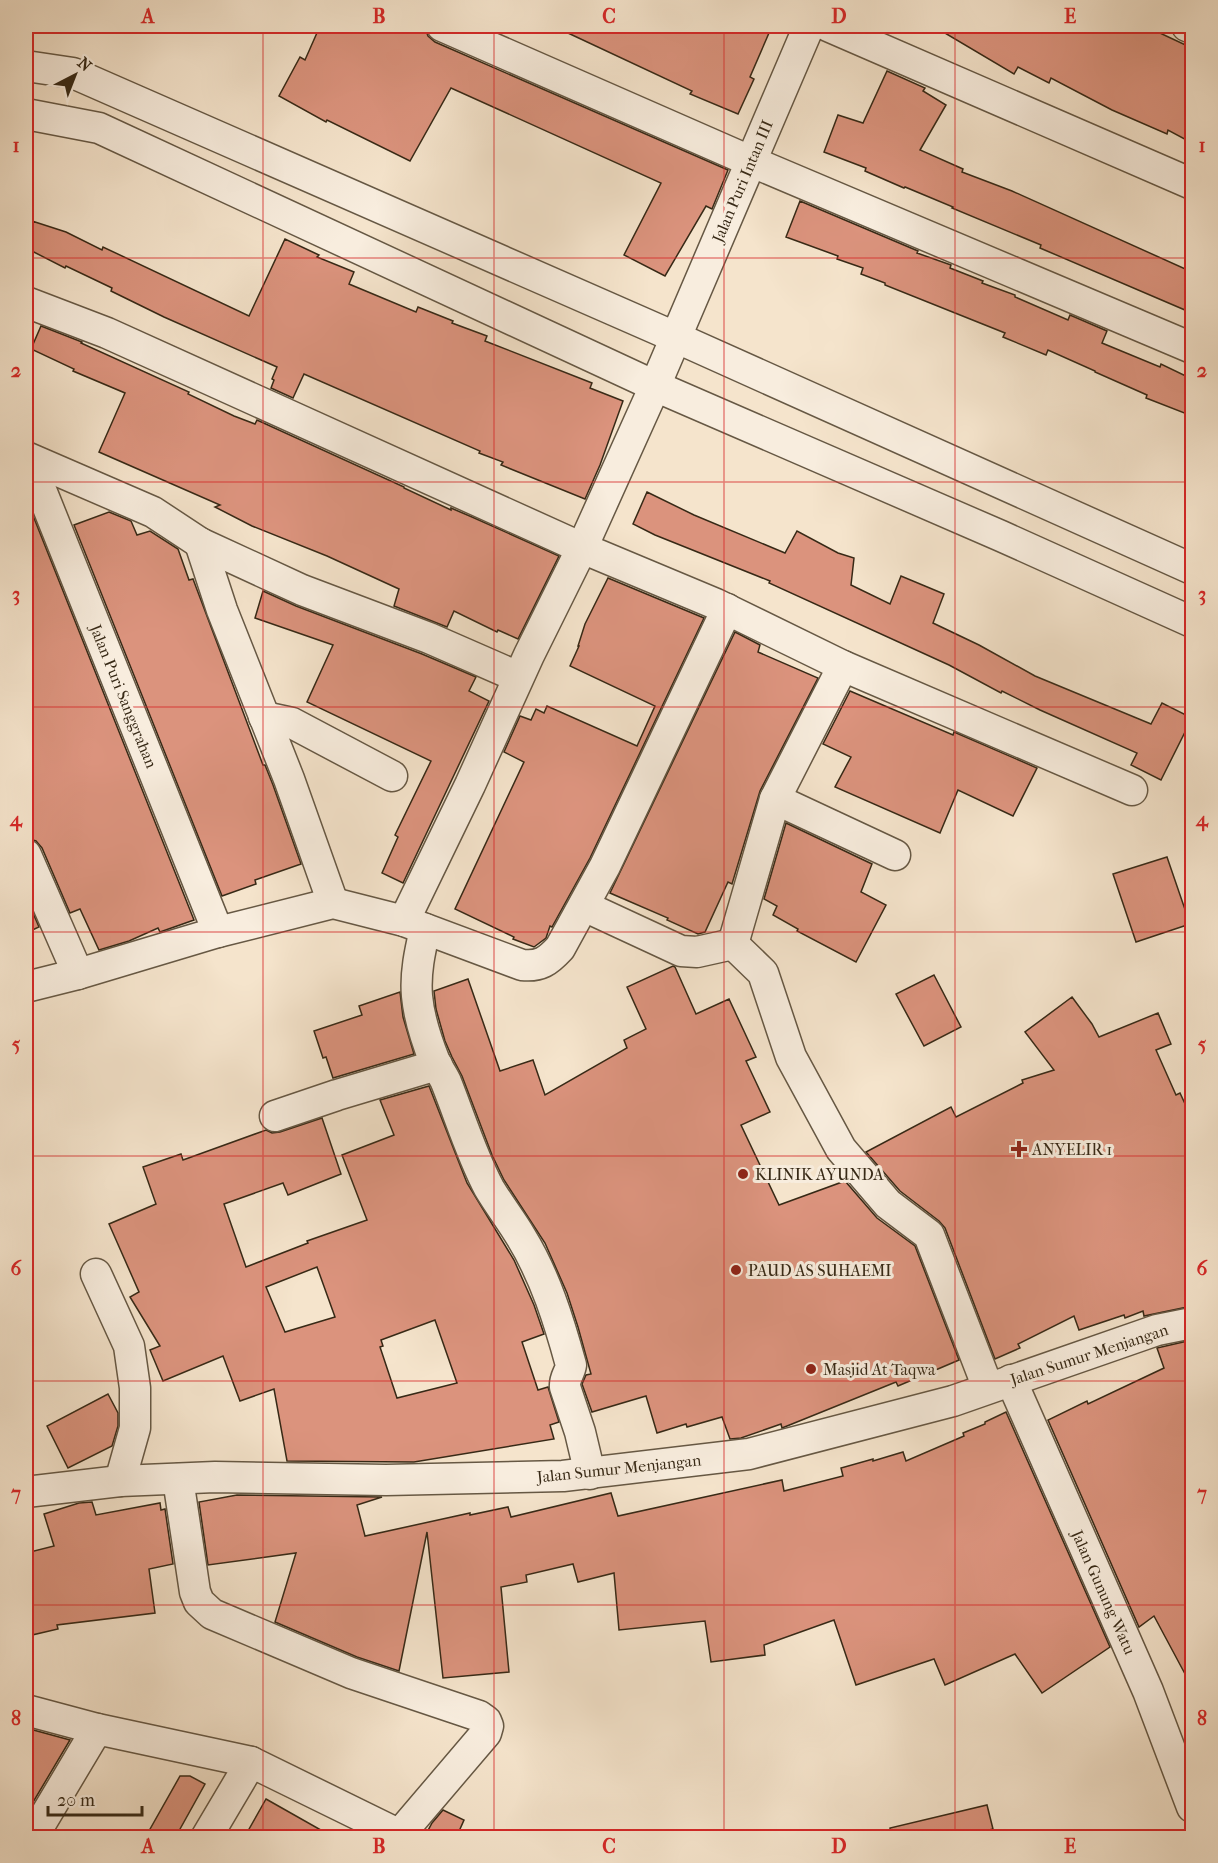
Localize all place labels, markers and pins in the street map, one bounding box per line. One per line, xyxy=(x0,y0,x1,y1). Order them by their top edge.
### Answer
marker: ANYELIR 1 xyxy=(1010,1140,1028,1158)
place label: ANYELIR 1 xyxy=(1031,1140,1112,1159)
place label: KLINIK AYUNDA xyxy=(755,1165,884,1184)
marker: KLINIK AYUNDA xyxy=(736,1167,750,1181)
place label: PAUD AS SUHAEMI xyxy=(748,1261,892,1280)
marker: PAUD AS SUHAEMI xyxy=(729,1263,743,1277)
place label: Masjid At Taqwa xyxy=(823,1360,936,1379)
marker: Masjid At Taqwa xyxy=(804,1362,818,1376)

